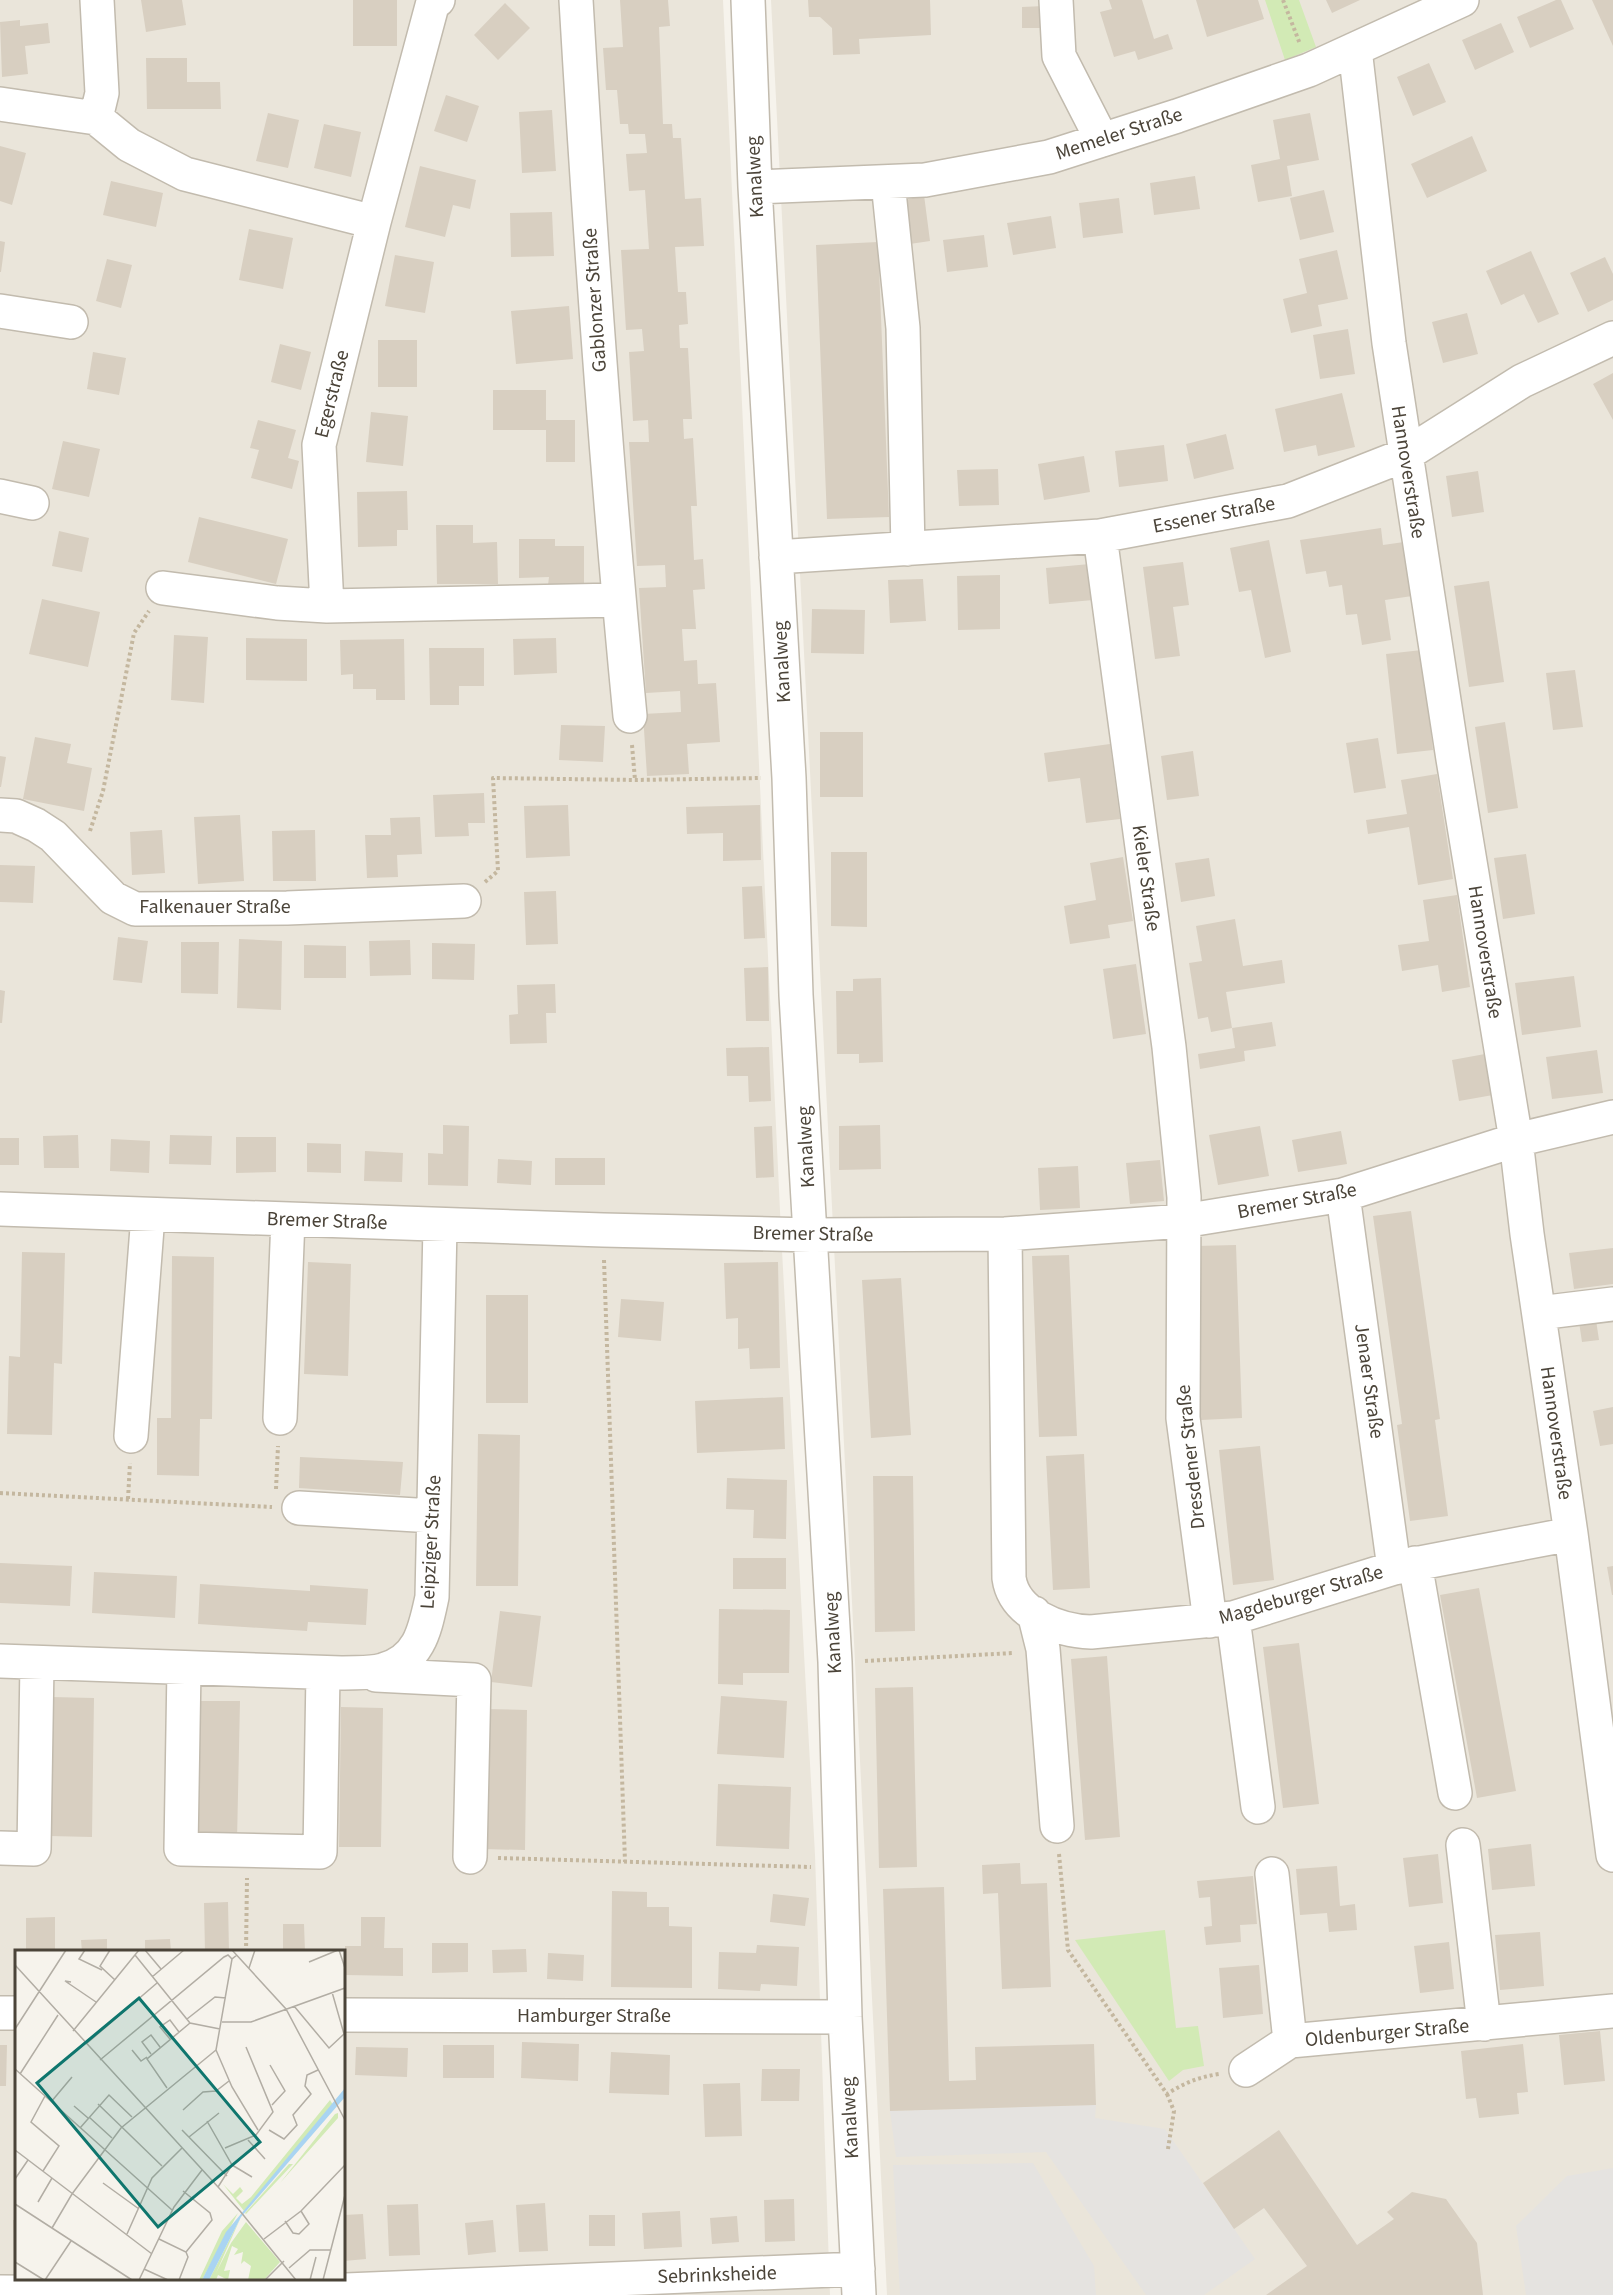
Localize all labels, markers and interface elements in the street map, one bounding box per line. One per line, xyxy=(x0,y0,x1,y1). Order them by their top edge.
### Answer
street label: Memeler Straße xyxy=(1052,100,1186,168)
street label: Kanalweg xyxy=(739,135,771,219)
street label: Gablonzer Straße xyxy=(576,227,614,373)
street label: Egerstraße xyxy=(308,347,356,441)
street label: Hannoverstraße xyxy=(1384,403,1432,541)
street label: Essener Straße xyxy=(1150,489,1278,541)
street label: Kanalweg xyxy=(766,620,798,704)
street label: Kieler Straße xyxy=(1125,823,1167,933)
street label: Hannoverstraße xyxy=(1461,883,1509,1021)
street label: Falkenauer Straße xyxy=(139,893,291,921)
street label: Kanalweg xyxy=(790,1105,822,1189)
street label: Bremer Straße xyxy=(1235,1176,1359,1226)
street label: Bremer Straße xyxy=(266,1205,388,1237)
street label: Bremer Straße xyxy=(752,1219,874,1249)
street label: Jenaer Straße xyxy=(1347,1321,1391,1441)
street label: Hannoverstraße xyxy=(1533,1364,1579,1502)
street label: Dresdener Straße xyxy=(1169,1383,1213,1531)
street label: Leipziger Straße xyxy=(414,1474,449,1610)
street label: Magdeburger Straße xyxy=(1216,1558,1387,1632)
street label: Kanalweg xyxy=(817,1591,849,1675)
inset map xyxy=(15,1950,345,2280)
street label: Hamburger Straße xyxy=(517,2002,671,2030)
street label: Oldenburger Straße xyxy=(1304,2012,1470,2054)
street label: Kanalweg xyxy=(834,2076,866,2160)
street label: Sebrinksheide xyxy=(657,2259,777,2291)

